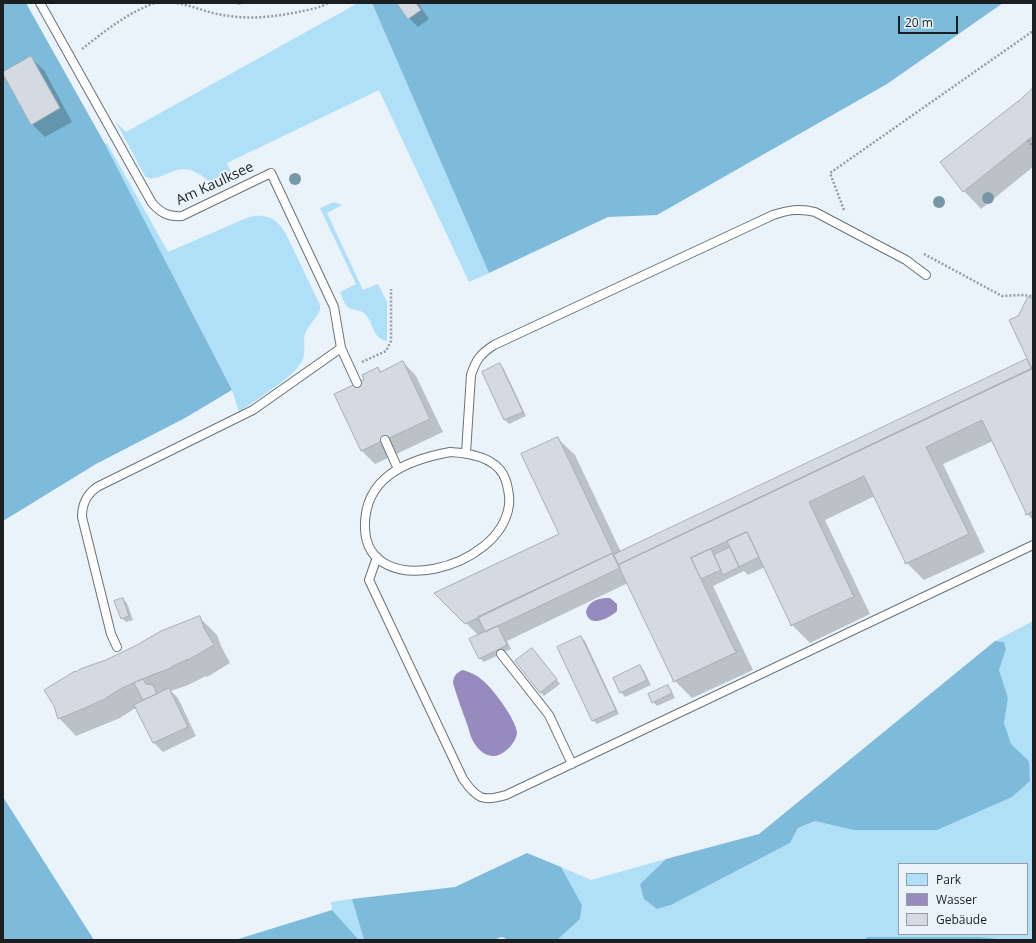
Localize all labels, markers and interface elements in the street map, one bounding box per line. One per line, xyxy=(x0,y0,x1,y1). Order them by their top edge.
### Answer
scale bar xyxy=(900,8,960,34)
text: 20 m xyxy=(905,14,933,31)
street label: Am Kaulksee xyxy=(174,159,256,209)
legend xyxy=(898,863,1028,935)
text: Park xyxy=(936,871,961,888)
text: Wasser xyxy=(936,891,977,908)
text: Gebäude xyxy=(936,911,987,928)

